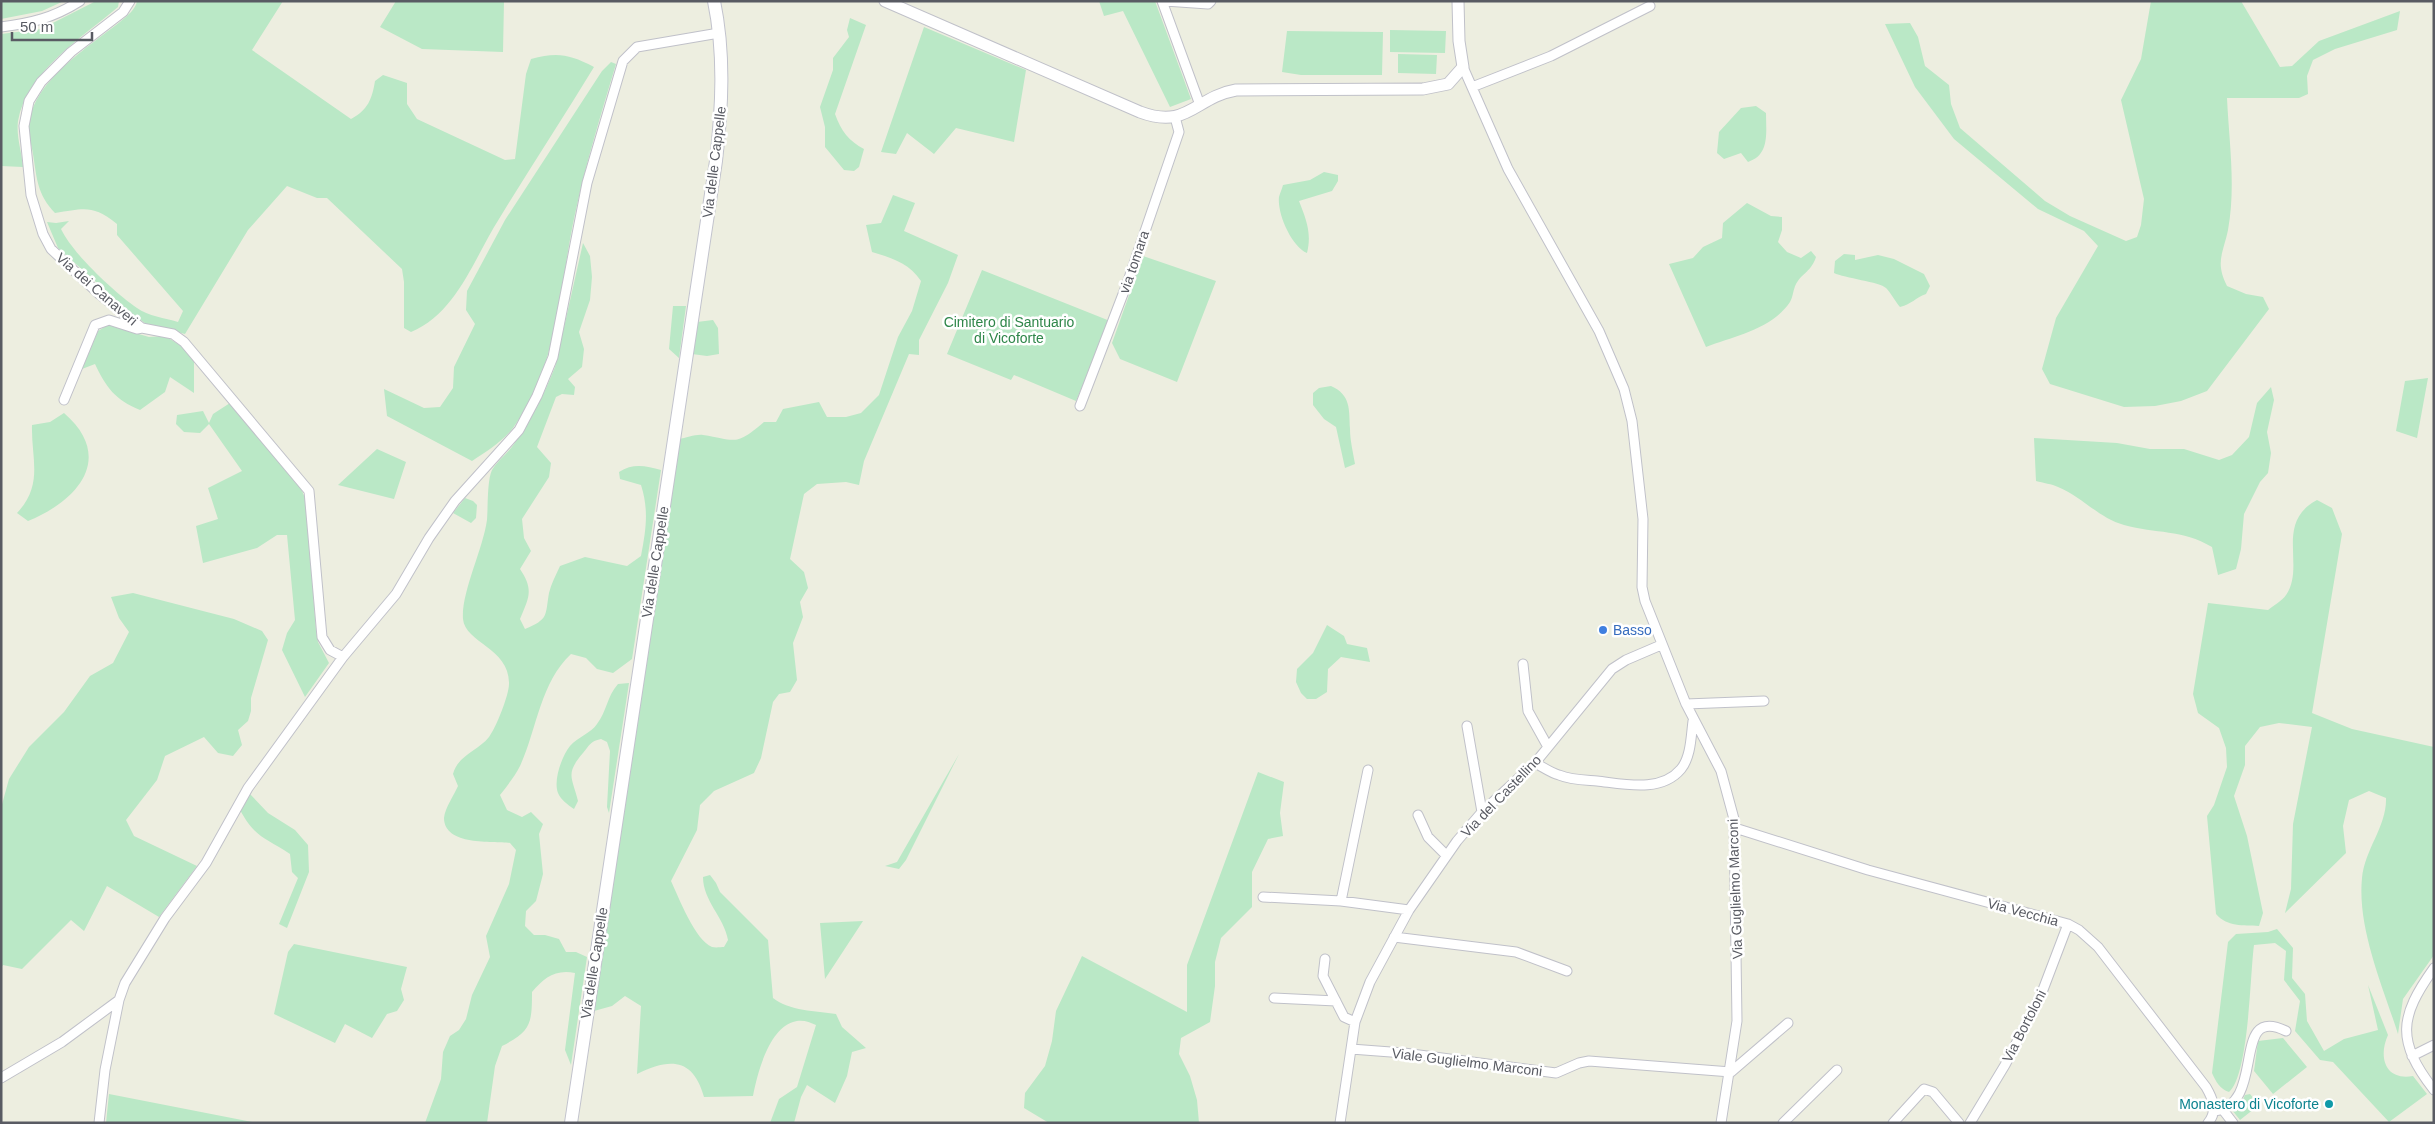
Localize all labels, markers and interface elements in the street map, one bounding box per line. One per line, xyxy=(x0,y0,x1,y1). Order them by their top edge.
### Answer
scale bar xyxy=(12,10,92,42)
text: 50 m xyxy=(20,18,53,35)
street label: Via delle Cappelle xyxy=(699,105,729,219)
street label: via tomara xyxy=(1116,228,1152,296)
street label: Via dei Canaveri xyxy=(53,249,141,329)
park label: Cimitero di Santuario di Vicoforte xyxy=(944,314,1075,346)
street label: Via delle Cappelle xyxy=(638,505,672,619)
place label: Basso xyxy=(1613,622,1652,638)
marker: Basso xyxy=(1597,624,1609,636)
street label: Via del Castellino xyxy=(1458,751,1544,840)
street label: Via Guglielmo Marconi xyxy=(1725,818,1745,960)
street label: Via Vecchia xyxy=(1986,895,2060,929)
street label: Via delle Cappelle xyxy=(577,906,611,1020)
street label: Via Bortoloni xyxy=(1999,987,2049,1065)
street label: Viale Guglielmo Marconi xyxy=(1391,1045,1543,1079)
place label: Monastero di Vicoforte xyxy=(2179,1096,2319,1112)
marker: Monastero di Vicoforte xyxy=(2323,1098,2335,1110)

